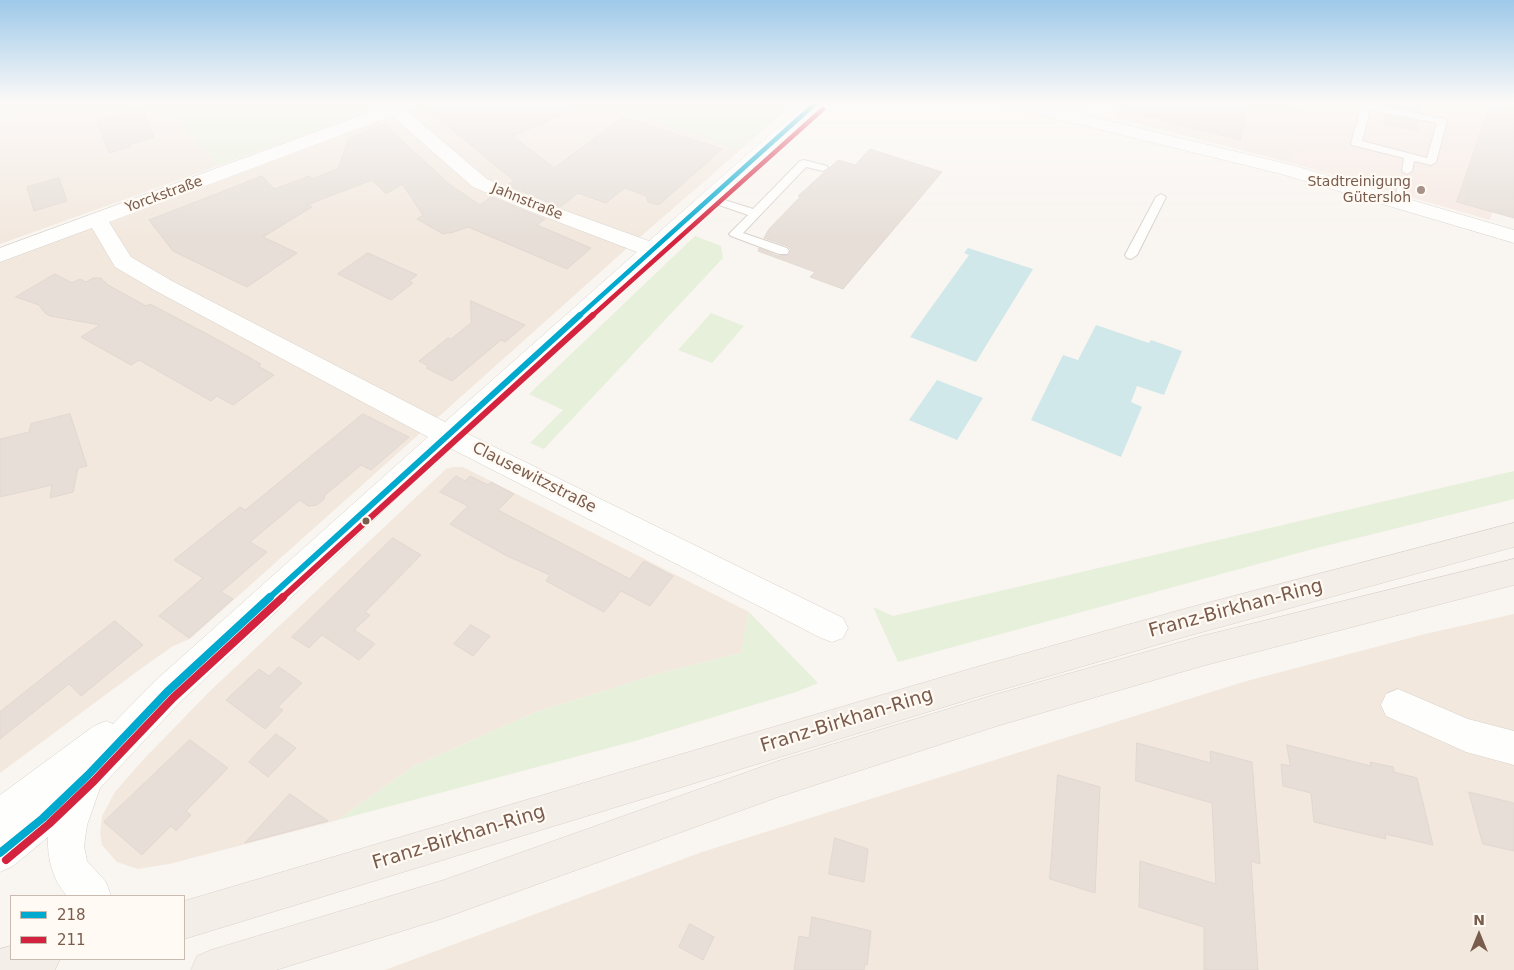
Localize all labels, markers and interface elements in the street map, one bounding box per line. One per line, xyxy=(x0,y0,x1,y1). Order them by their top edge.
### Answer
street label: Yorckstraße xyxy=(123,173,205,217)
place label: Stadtreinigung Gütersloh xyxy=(1307,174,1411,206)
street label: Jahnstraße xyxy=(489,180,565,224)
marker: Stadtreinigung Gütersloh xyxy=(1415,184,1427,196)
street label: Clausewitzstraße xyxy=(469,438,599,518)
unlabelled marker xyxy=(361,516,371,526)
street label: Franz-Birkhan-Ring xyxy=(1146,575,1326,643)
street label: Franz-Birkhan-Ring xyxy=(758,684,936,758)
street label: Franz-Birkhan-Ring xyxy=(370,801,548,875)
legend xyxy=(10,895,185,960)
text: 218 xyxy=(57,906,86,924)
north arrow xyxy=(1454,910,1504,960)
text: N xyxy=(1473,912,1485,928)
text: 211 xyxy=(57,931,86,949)

